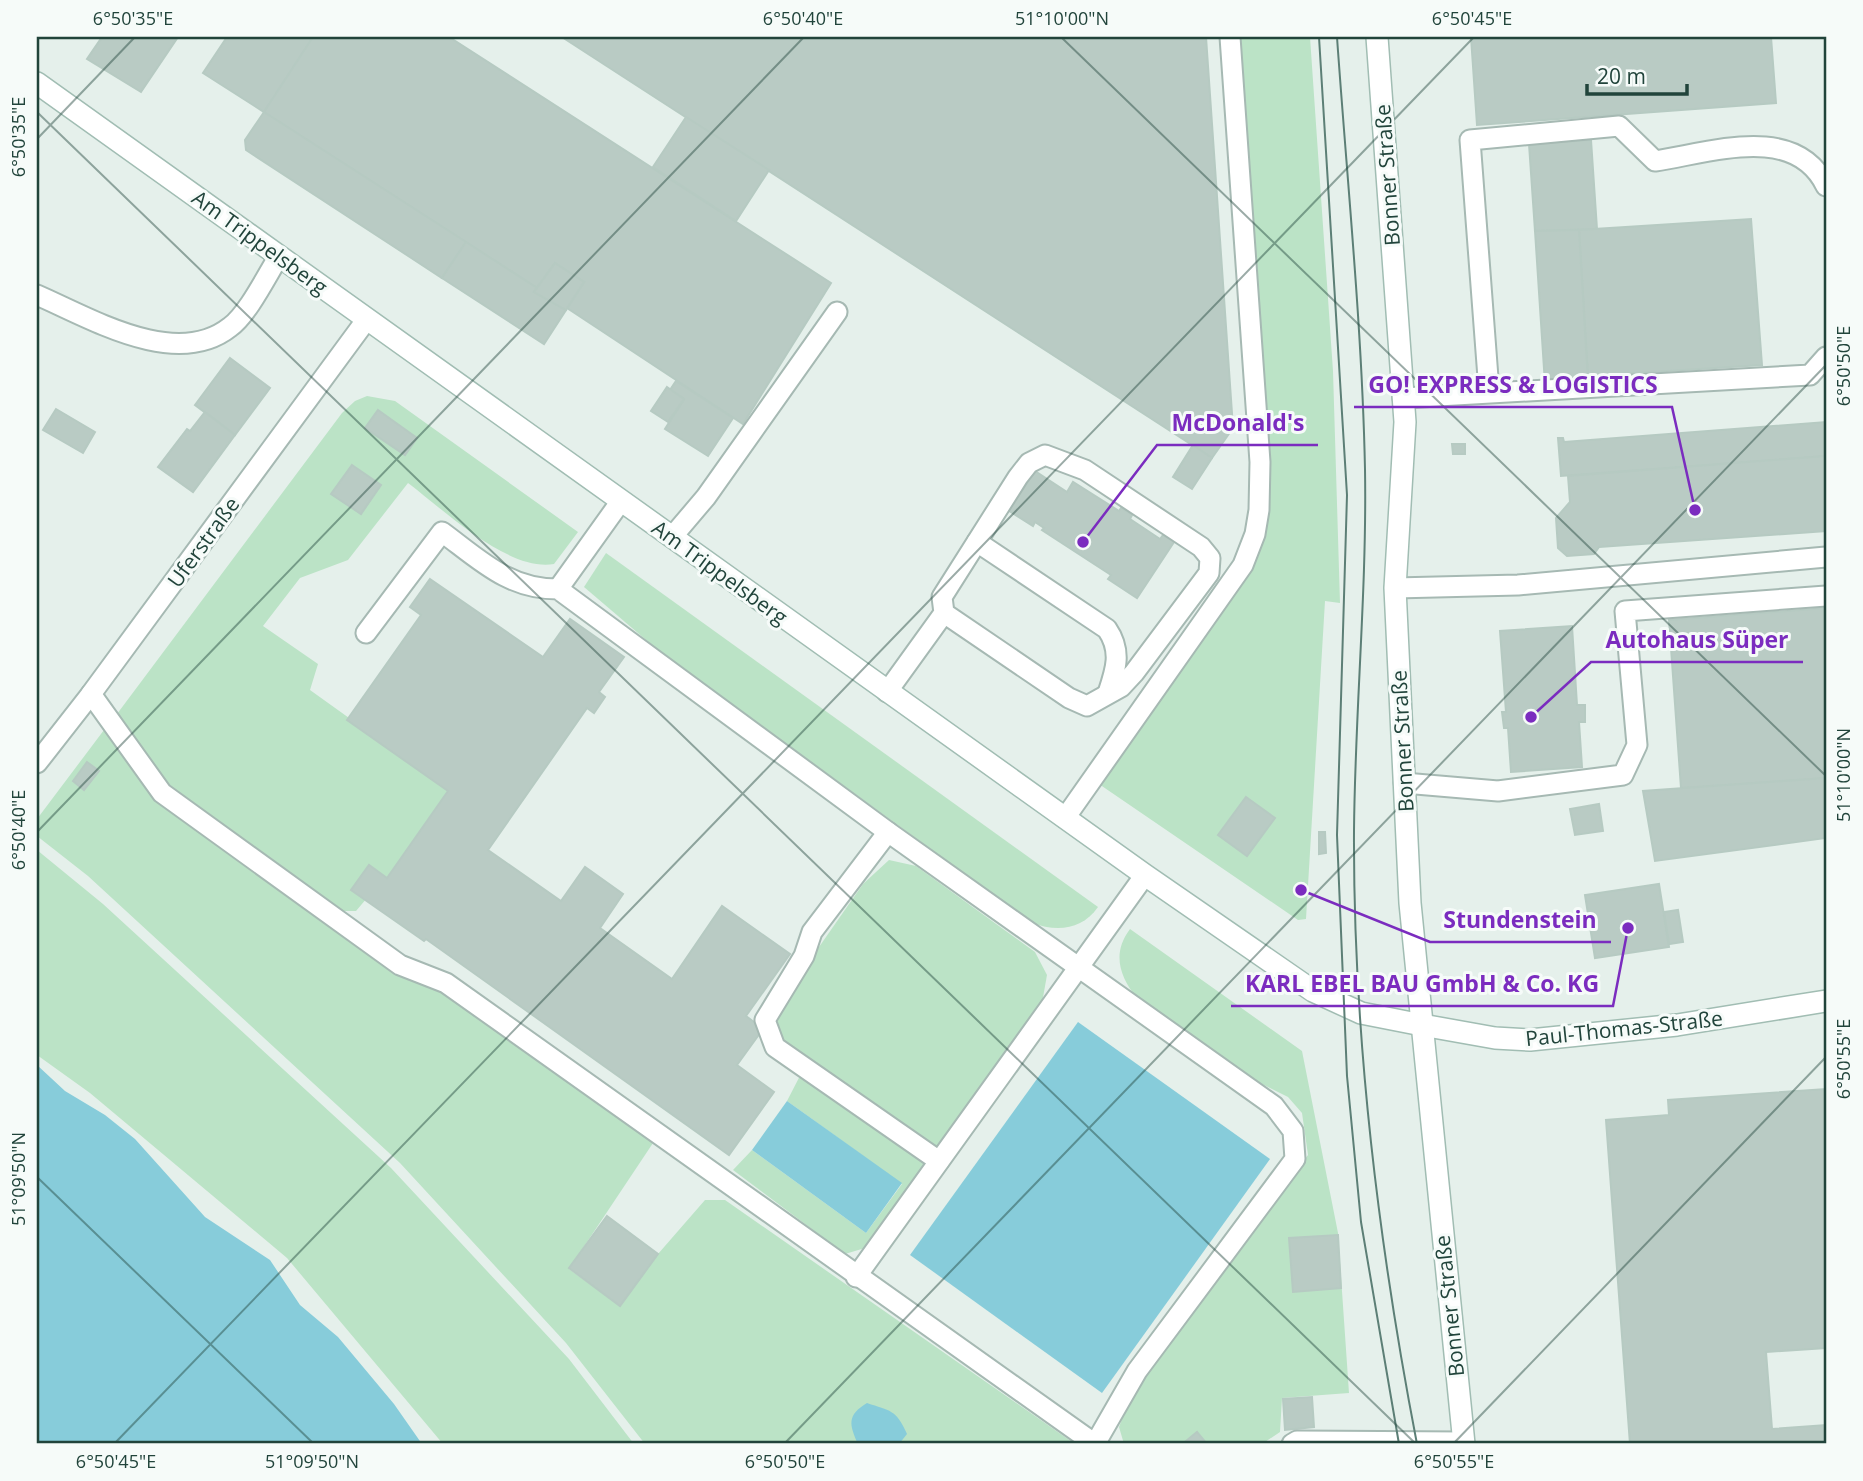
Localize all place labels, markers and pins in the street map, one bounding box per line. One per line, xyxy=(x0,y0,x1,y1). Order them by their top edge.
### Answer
callout: GO! EXPRESS & LOGISTICS xyxy=(1354,363,1672,407)
callout: McDonald's xyxy=(1157,401,1318,445)
callout: Autohaus Süper xyxy=(1591,618,1803,662)
callout: Stundenstein xyxy=(1430,898,1611,942)
callout: KARL EBEL BAU GmbH & Co. KG xyxy=(1231,962,1613,1006)

